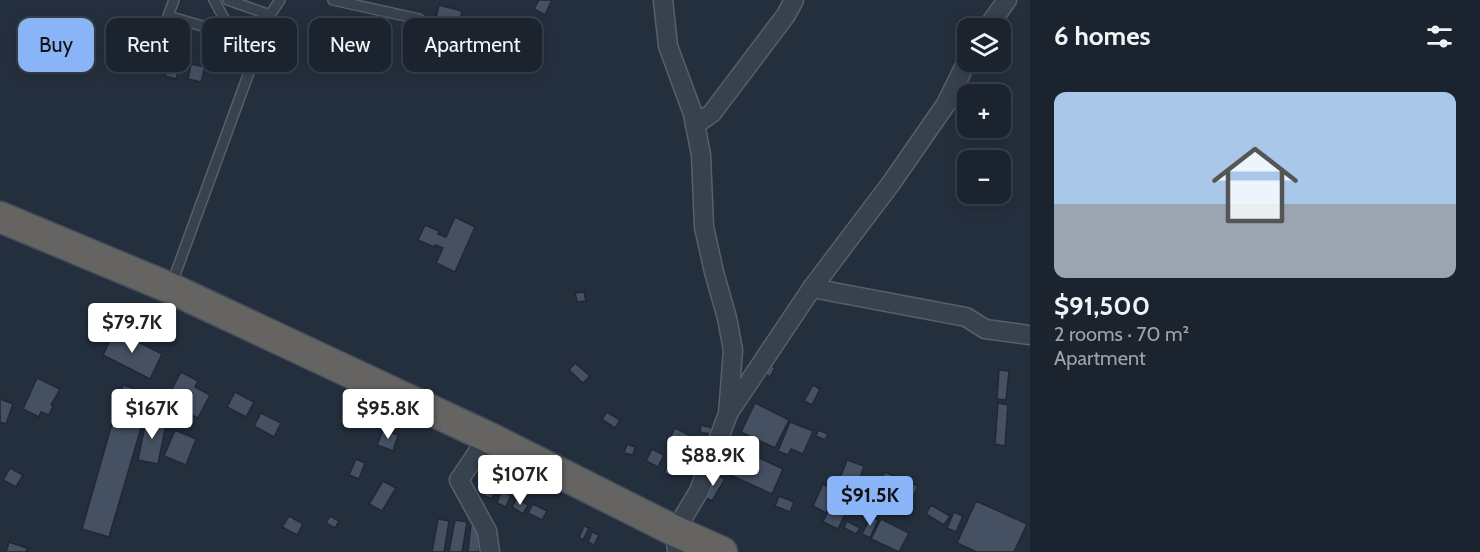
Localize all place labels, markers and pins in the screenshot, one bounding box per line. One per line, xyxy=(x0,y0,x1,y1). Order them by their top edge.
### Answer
pin: $79.7K xyxy=(83,303,181,354)
pin: $167K xyxy=(110,389,194,440)
pin: $95.8K xyxy=(339,389,437,440)
pin: $88.9K xyxy=(664,436,762,487)
pin: $107K xyxy=(478,455,562,506)
pin: $91.5K xyxy=(821,476,919,527)

